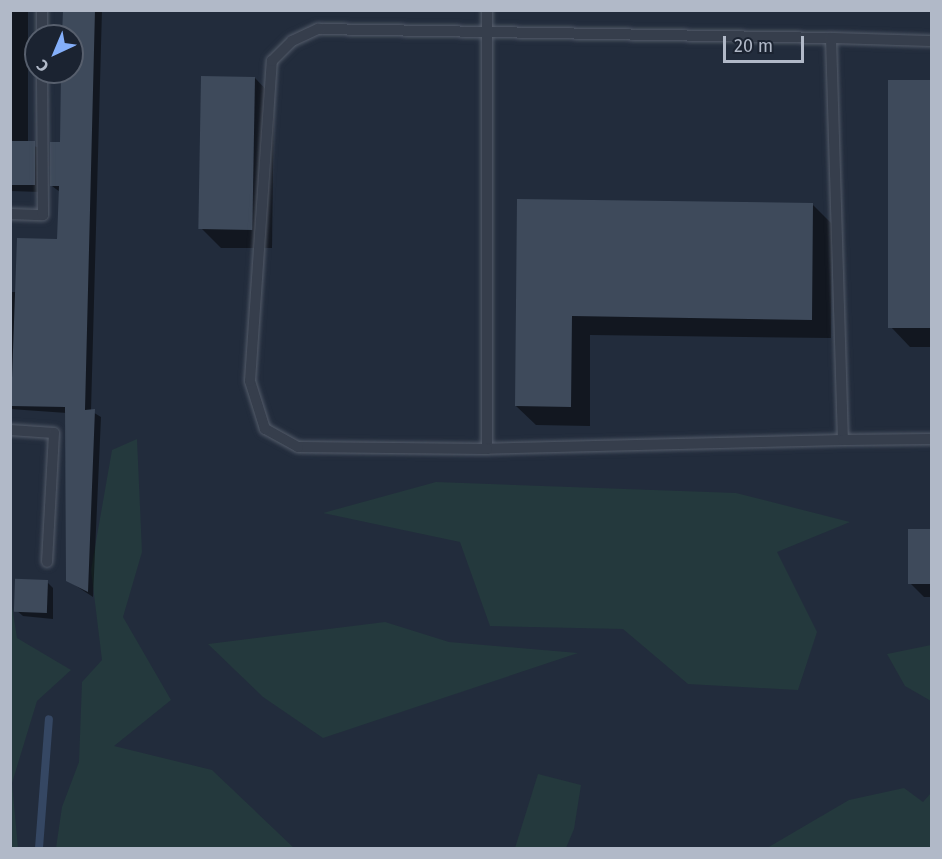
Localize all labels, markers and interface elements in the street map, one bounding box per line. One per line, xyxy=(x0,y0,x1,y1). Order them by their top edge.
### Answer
north arrow xyxy=(24,24,84,84)
scale bar xyxy=(726,24,807,62)
text: 20 m xyxy=(734,35,773,57)
text: С xyxy=(33,56,52,76)

